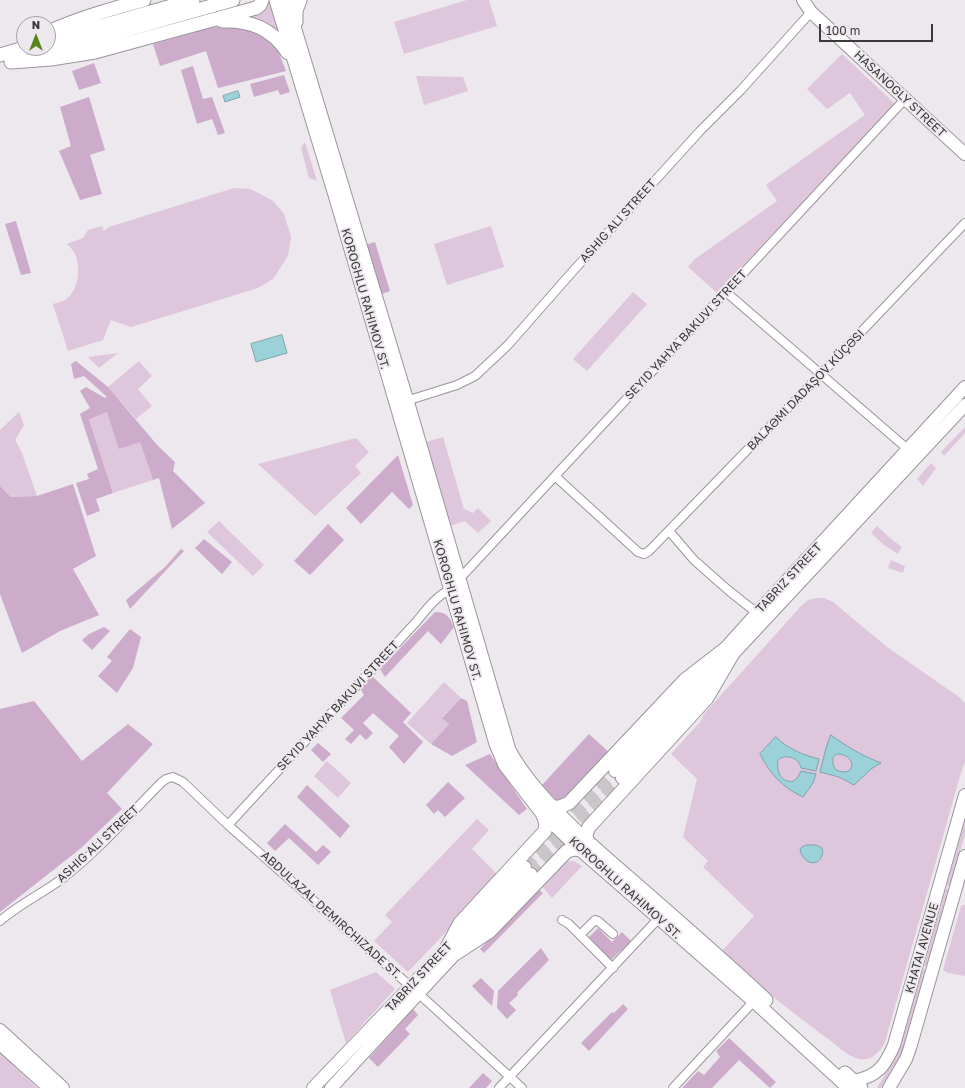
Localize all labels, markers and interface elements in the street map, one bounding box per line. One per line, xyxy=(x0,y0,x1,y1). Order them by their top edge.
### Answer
north arrow xyxy=(16,16,56,56)
scale bar xyxy=(821,16,935,42)
text: N xyxy=(32,18,40,31)
text: 100 m xyxy=(826,23,860,38)
street label: HASANOGLY STREET xyxy=(851,48,949,140)
street label: ASHIG ALI STREET xyxy=(577,176,659,266)
street label: KOROGHLU RAHIMOV ST. xyxy=(338,227,392,371)
street label: SEYID YAHYA BAKUVI STREET xyxy=(622,267,750,403)
street label: BALAƏMI DADAŞOV KÜÇƏSI xyxy=(744,327,868,453)
street label: KOROGHLU RAHIMOV ST. xyxy=(430,538,484,682)
street label: TABRIZ STREET xyxy=(753,540,825,616)
street label: SEYID YAHYA BAKUVI STREET xyxy=(274,638,402,774)
street label: ASHIG ALI STREET xyxy=(54,802,142,886)
street label: KOROGHLU RAHIMOV ST. xyxy=(566,834,684,942)
street label: ABDULAZAL DEMIRCHIZADE ST. xyxy=(258,848,404,982)
street label: KHATAI AVENUE xyxy=(902,901,942,995)
street label: TABRIZ STREET xyxy=(383,939,455,1015)

